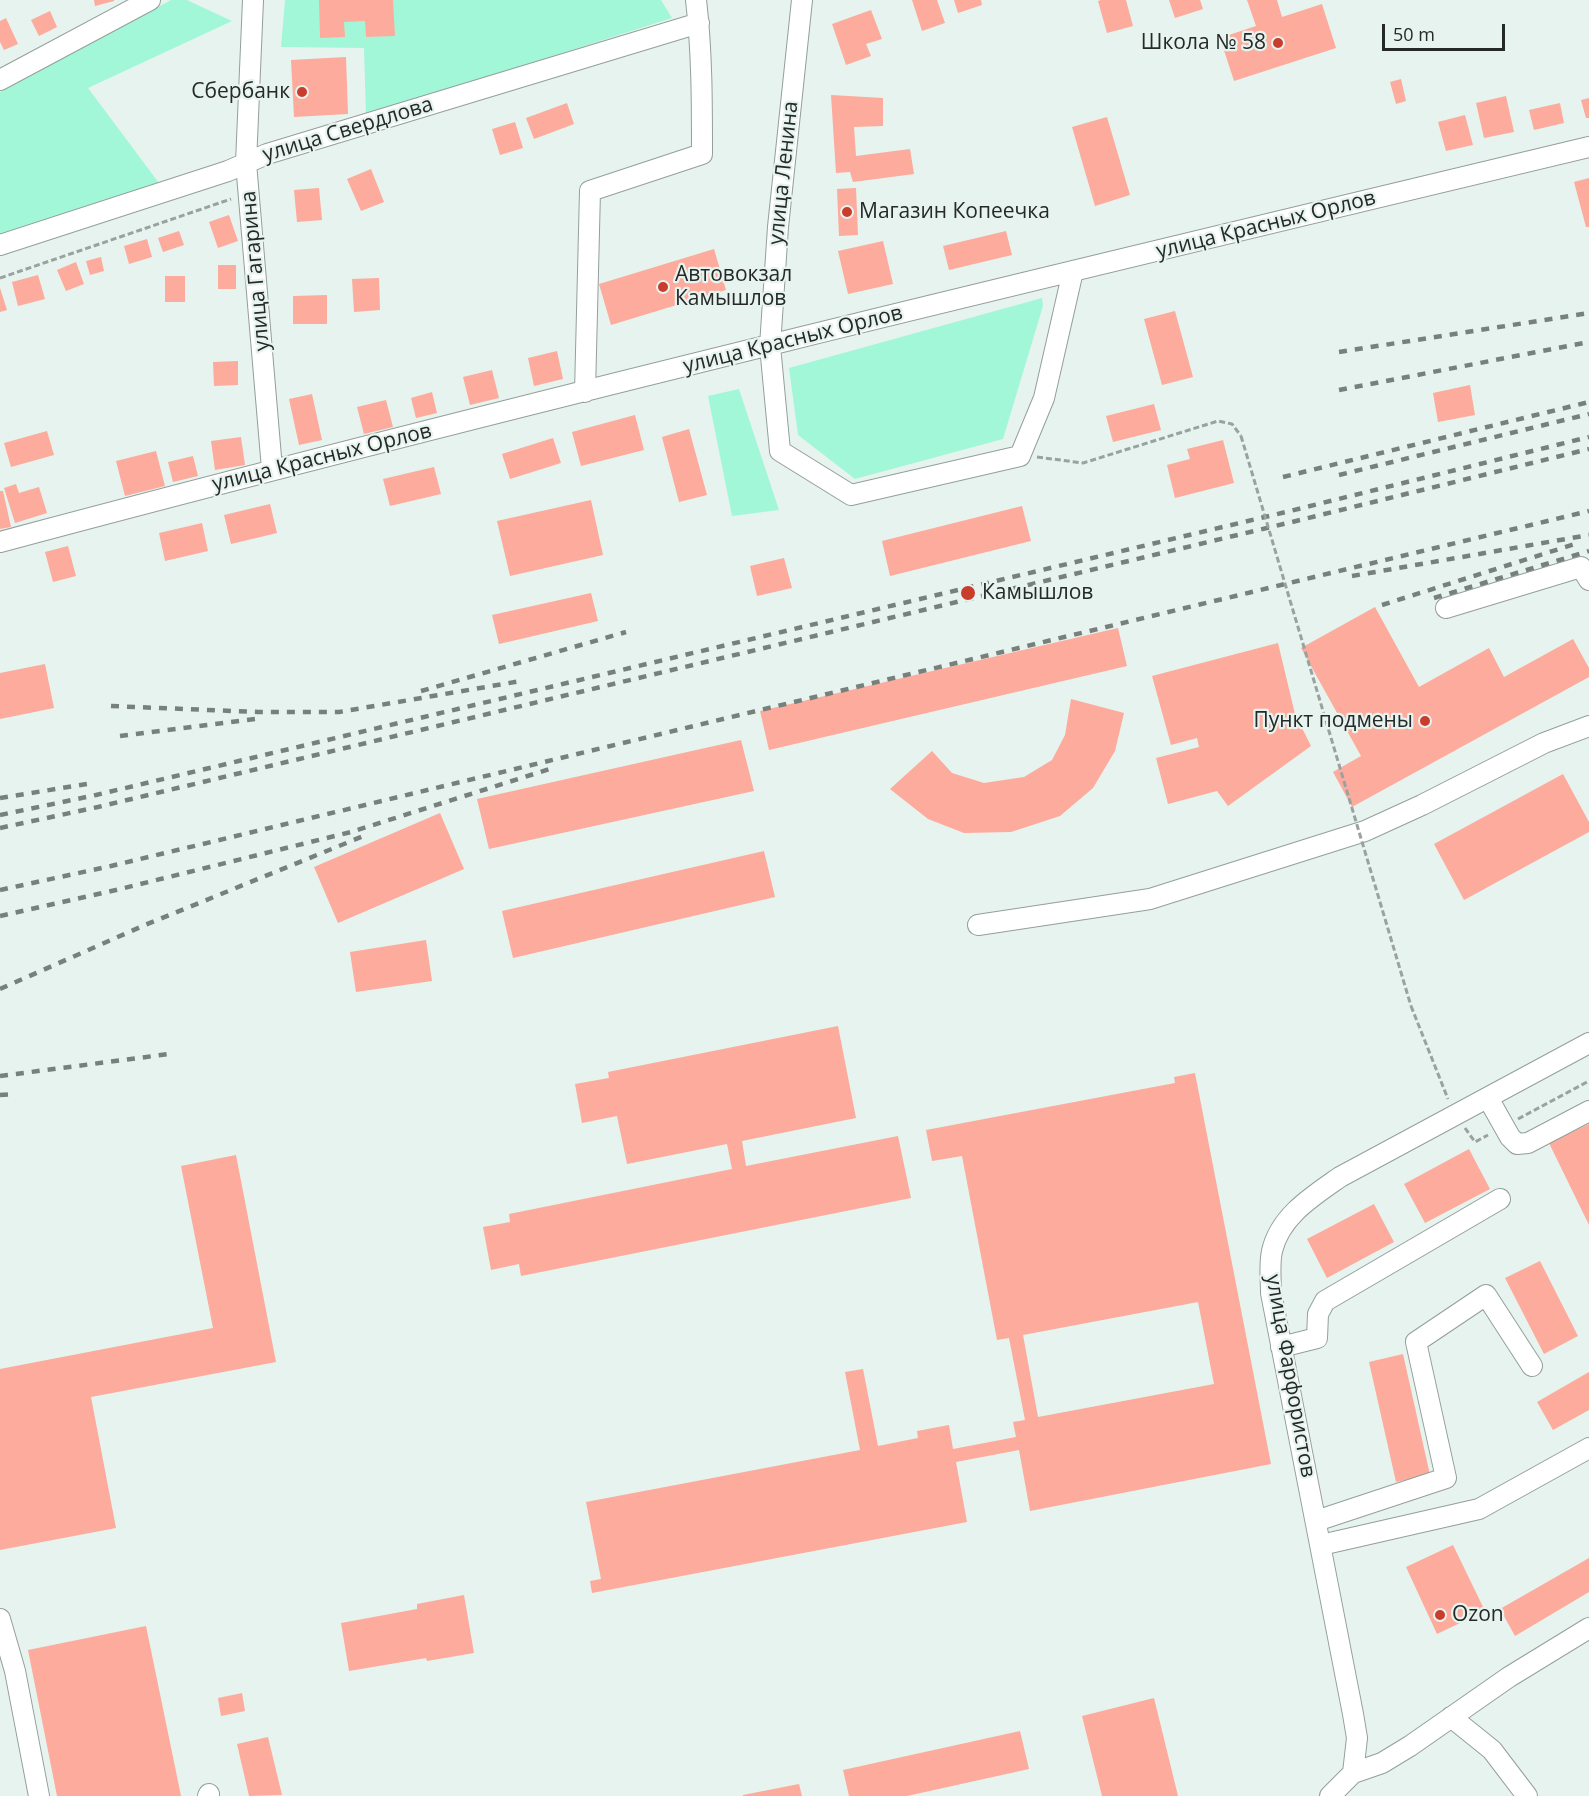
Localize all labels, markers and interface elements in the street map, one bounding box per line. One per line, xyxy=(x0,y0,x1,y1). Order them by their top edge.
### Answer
scale bar xyxy=(1385,12,1508,50)
text: 50 m xyxy=(1393,22,1435,46)
place label: Школа № 58 xyxy=(1141,30,1266,56)
marker: Школа № 58 xyxy=(1271,36,1285,50)
place label: Сбербанк xyxy=(191,79,290,105)
marker: Сбербанк xyxy=(295,85,309,99)
street label: улица Свердлова xyxy=(260,92,436,168)
street label: улица Ленина xyxy=(764,100,804,246)
street label: улица Красных Орлов xyxy=(1154,186,1378,264)
street label: улица Гагарина xyxy=(236,190,276,352)
place label: Магазин Копеечка xyxy=(859,199,1050,225)
marker: Магазин Копеечка xyxy=(840,205,854,219)
place label: Автовокзал Камышлов xyxy=(675,262,792,312)
marker: Автовокзал Камышлов xyxy=(656,280,670,294)
street label: улица Красных Орлов xyxy=(681,301,905,379)
street label: улица Красных Орлов xyxy=(210,419,434,497)
place label: Камышлов xyxy=(982,580,1093,606)
marker: Камышлов xyxy=(959,584,977,602)
place label: Пункт подмены xyxy=(1253,708,1413,734)
marker: Пункт подмены xyxy=(1418,714,1432,728)
street label: улица Фарфористов xyxy=(1260,1272,1320,1480)
place label: Ozon xyxy=(1452,1602,1504,1628)
marker: Ozon xyxy=(1433,1608,1447,1622)

